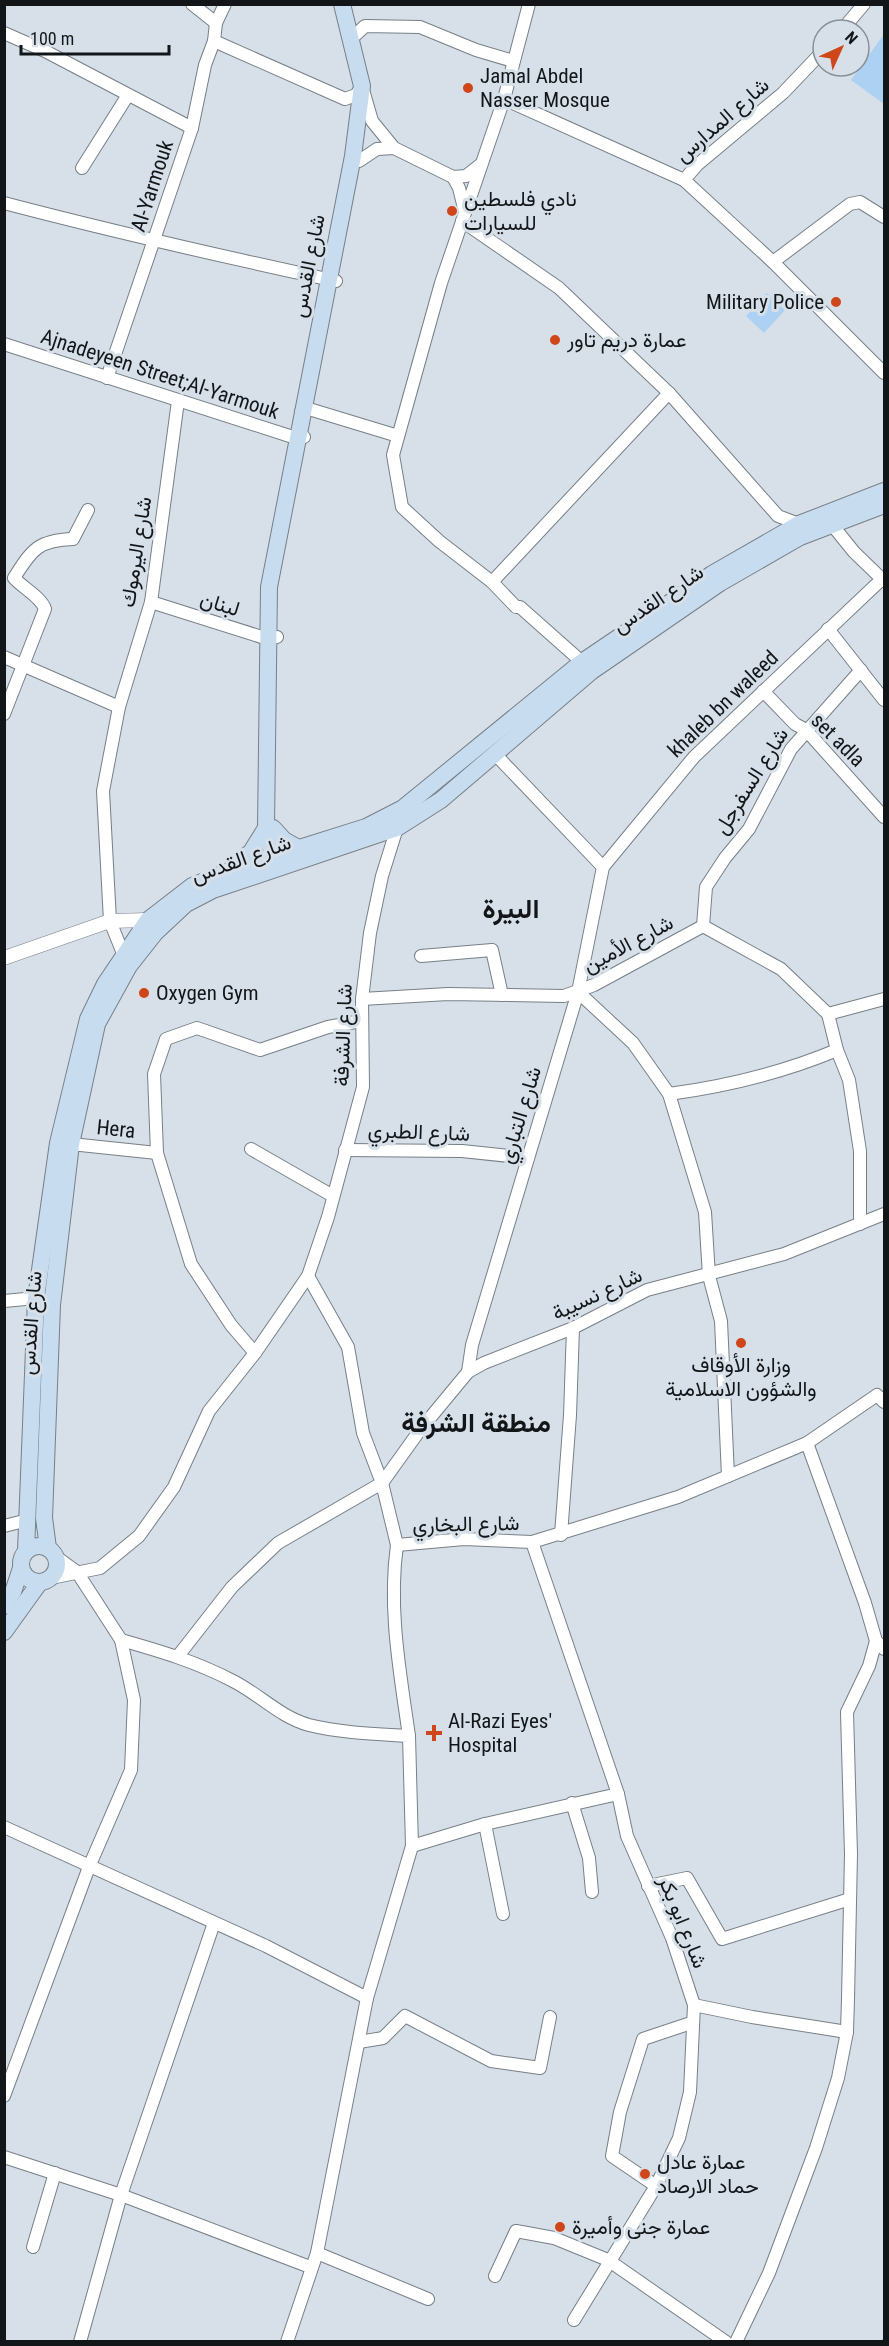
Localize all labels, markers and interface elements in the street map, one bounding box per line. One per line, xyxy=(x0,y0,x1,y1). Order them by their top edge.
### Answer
scale bar xyxy=(21,18,170,56)
north arrow xyxy=(811,18,871,78)
text: 100 m xyxy=(30,28,74,49)
text: N xyxy=(841,28,861,48)
place label: Jamal Abdel Nasser Mosque xyxy=(480,64,610,112)
street label: شارع المدارس xyxy=(670,73,775,169)
marker: Jamal Abdel Nasser Mosque xyxy=(461,81,475,95)
street label: Al-Yarmouk xyxy=(126,137,178,235)
place label: نادي فلسطين للسيارات xyxy=(464,187,577,236)
marker: نادي فلسطين للسيارات xyxy=(445,204,459,218)
street label: شارع القدس xyxy=(286,212,332,320)
place label: Military Police xyxy=(706,290,824,314)
marker: Military Police xyxy=(829,295,843,309)
street label: Ajnadeyeen Street;Al-Yarmouk xyxy=(38,324,283,424)
place label: عمارة دريم تاور xyxy=(566,328,687,354)
marker: عمارة دريم تاور xyxy=(548,333,562,347)
street label: شارع اليرموك xyxy=(115,495,159,609)
street label: شارع القدس xyxy=(608,560,709,640)
street label: لبنان xyxy=(197,587,243,621)
street label: khaleb bn waleed xyxy=(663,646,783,762)
street label: set adla xyxy=(806,708,870,772)
street label: شارع السفرجل xyxy=(709,723,795,840)
street label: شارع القدس xyxy=(188,830,295,890)
district label: البيرة xyxy=(483,893,539,926)
street label: شارع الأمين xyxy=(579,910,678,979)
place label: Oxygen Gym xyxy=(156,981,259,1005)
street label: شارع الشرفة xyxy=(329,983,359,1087)
marker: Oxygen Gym xyxy=(137,986,151,1000)
street label: شارع التباري xyxy=(494,1064,551,1168)
street label: Hera xyxy=(95,1115,137,1143)
street label: شارع الطبري xyxy=(367,1118,471,1151)
street label: شارع نسيبة xyxy=(548,1263,647,1327)
street label: شارع القدس xyxy=(15,1270,49,1376)
marker: وزارة الأوقاف والشؤون الاسلامية xyxy=(734,1336,748,1350)
place label: وزارة الأوقاف والشؤون الاسلامية xyxy=(665,1353,817,1402)
district label: منطقة الشرفة xyxy=(401,1407,551,1440)
street label: شارع البخاري xyxy=(412,1511,520,1542)
place label: Al-Razi Eyes' Hospital xyxy=(448,1709,552,1757)
marker: Al-Razi Eyes' Hospital xyxy=(425,1724,443,1742)
street label: شارع ابو بكر xyxy=(651,1871,712,1972)
place label: عمارة عادل حماد الارصاد xyxy=(657,2150,759,2199)
marker: عمارة عادل حماد الارصاد xyxy=(638,2167,652,2181)
place label: عمارة جنى وأميرة xyxy=(572,2215,710,2240)
marker: عمارة جنى وأميرة xyxy=(553,2220,567,2234)

